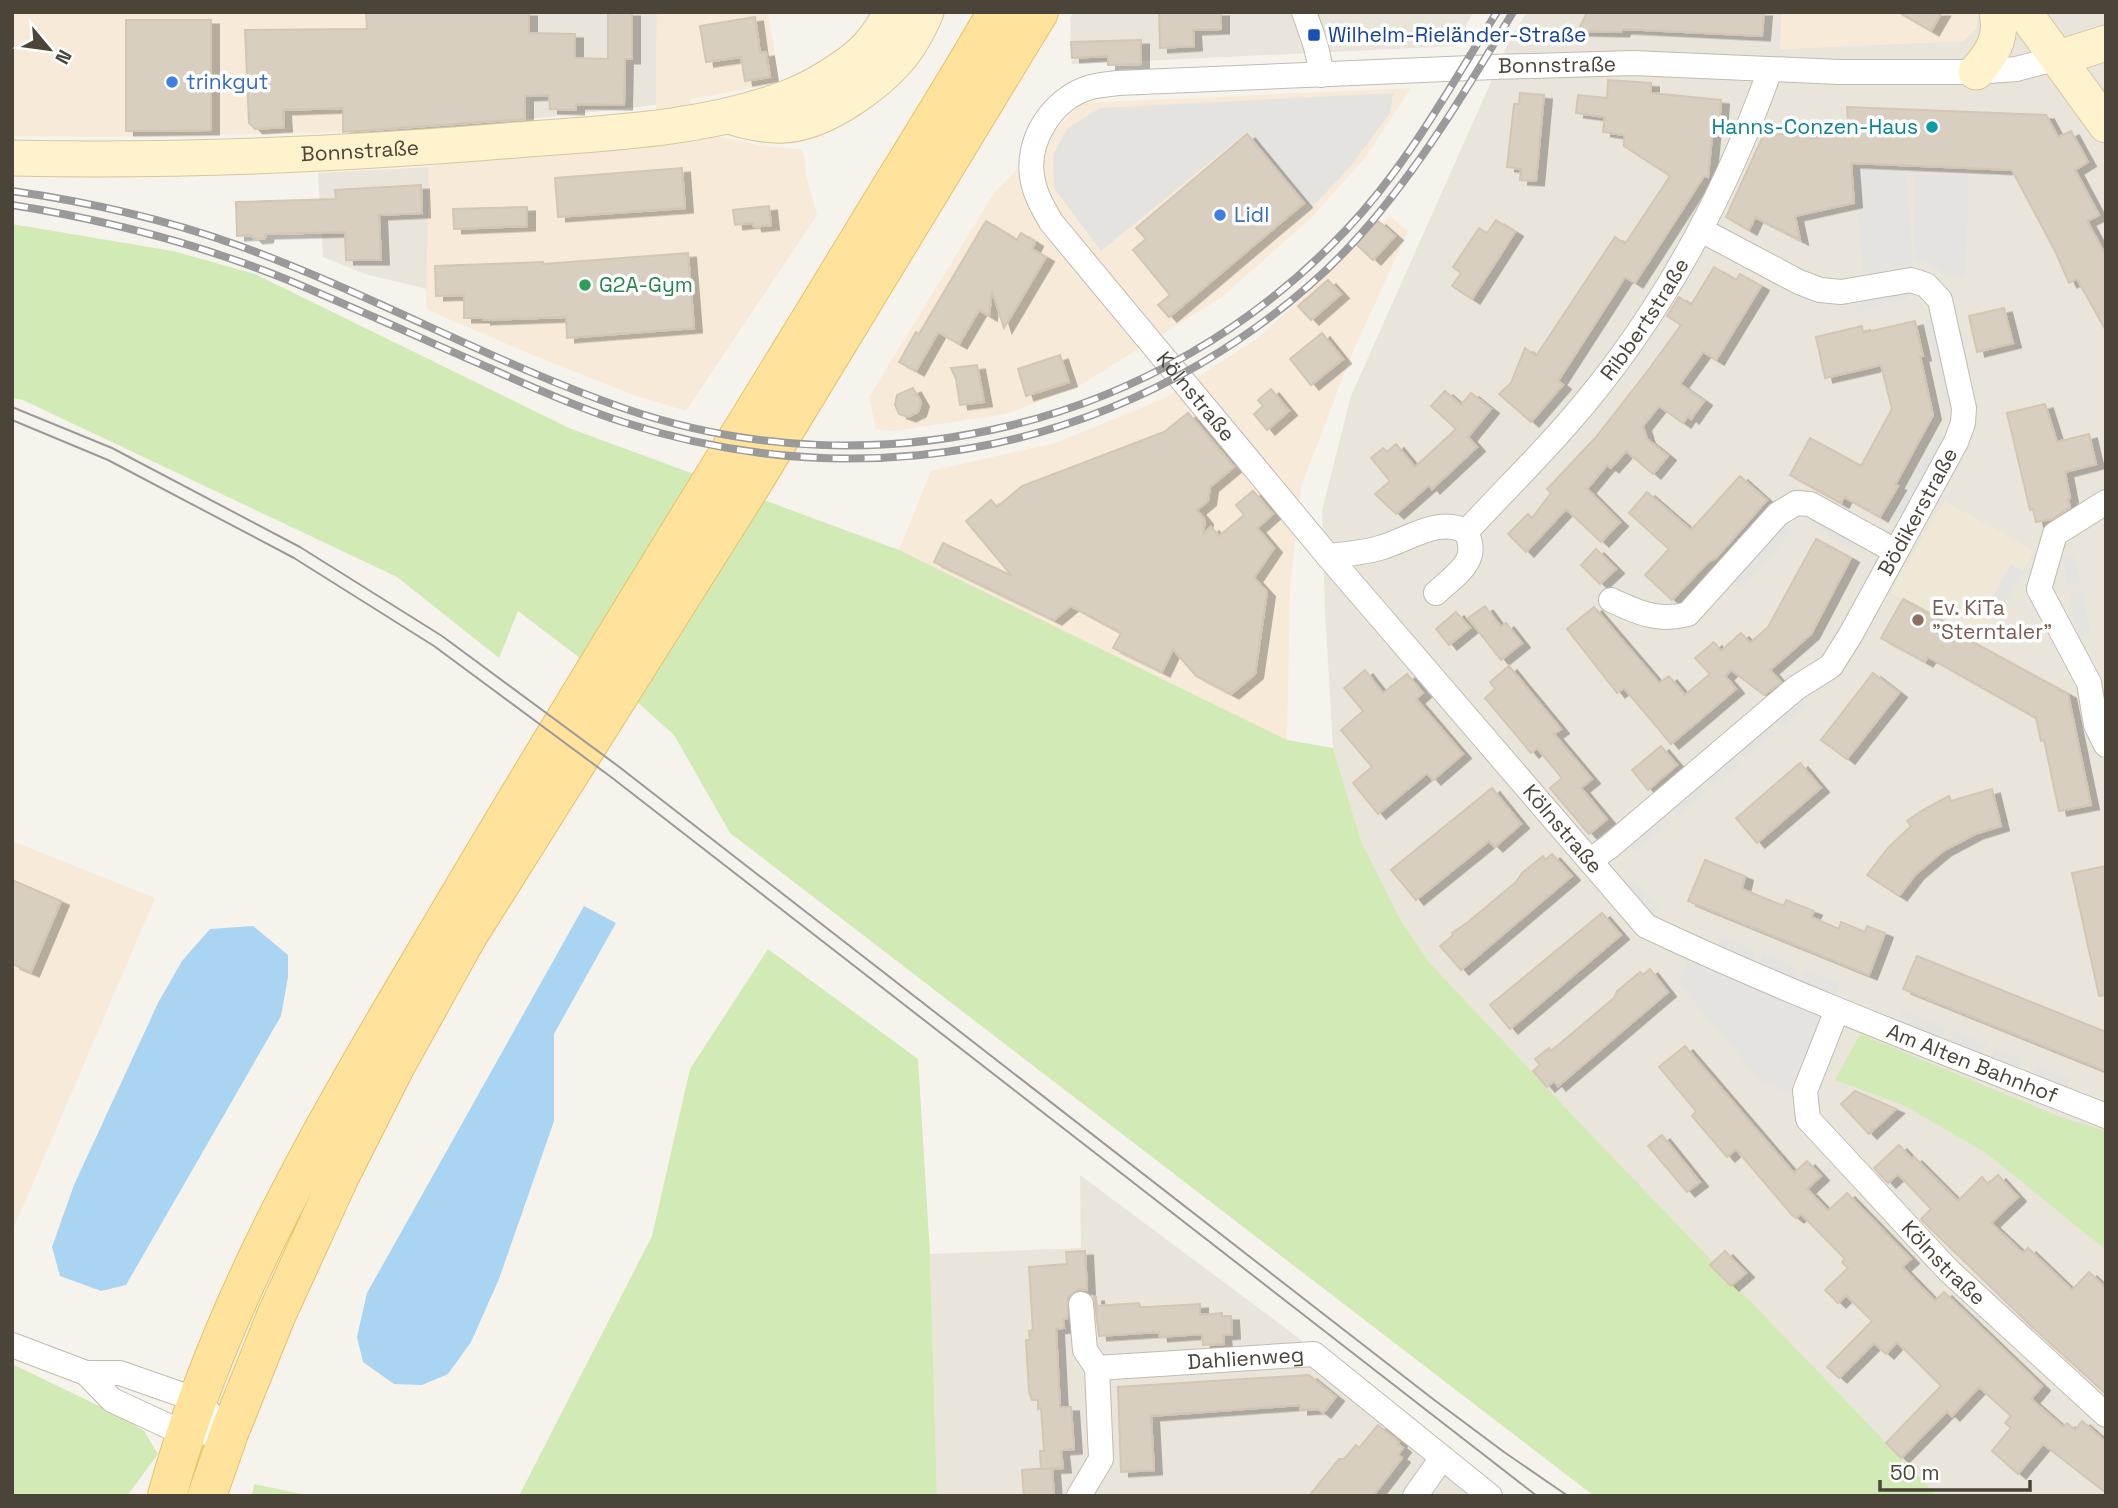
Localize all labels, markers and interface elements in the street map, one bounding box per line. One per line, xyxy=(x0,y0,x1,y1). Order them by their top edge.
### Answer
north arrow xyxy=(14,14,84,84)
place label: Wilhelm-Rieländer-Straße xyxy=(1328,21,1586,48)
marker: Wilhelm-Rieländer-Straße xyxy=(1306,27,1322,43)
text: N xyxy=(49,45,77,69)
street label: Bonnstraße xyxy=(1498,50,1616,79)
place label: trinkgut xyxy=(186,68,268,95)
marker: trinkgut xyxy=(164,74,180,90)
place label: Hanns-Conzen-Haus xyxy=(1712,113,1918,140)
marker: Hanns-Conzen-Haus xyxy=(1924,119,1940,135)
street label: Bonnstraße xyxy=(300,133,420,167)
place label: Lidl xyxy=(1234,201,1269,228)
marker: Lidl xyxy=(1212,207,1228,223)
street label: Ribbertstraße xyxy=(1594,253,1695,386)
place label: G2A-Gym xyxy=(599,271,693,298)
marker: G2A-Gym xyxy=(577,277,593,293)
street label: Kölnstraße xyxy=(1151,346,1241,447)
street label: Bödikerstraße xyxy=(1871,443,1963,580)
place label: Ev. KiTa "Sterntaler" xyxy=(1932,594,2052,645)
marker: Ev. KiTa "Sterntaler" xyxy=(1910,612,1926,628)
street label: Kölnstraße xyxy=(1517,778,1609,879)
street label: Am Alten Bahnhof xyxy=(1883,1017,2062,1109)
street label: Kölnstraße xyxy=(1896,1214,1992,1311)
street label: Dahlienweg xyxy=(1186,1341,1305,1375)
scale bar xyxy=(1880,1448,2030,1492)
text: 50 m xyxy=(1890,1459,1940,1486)

